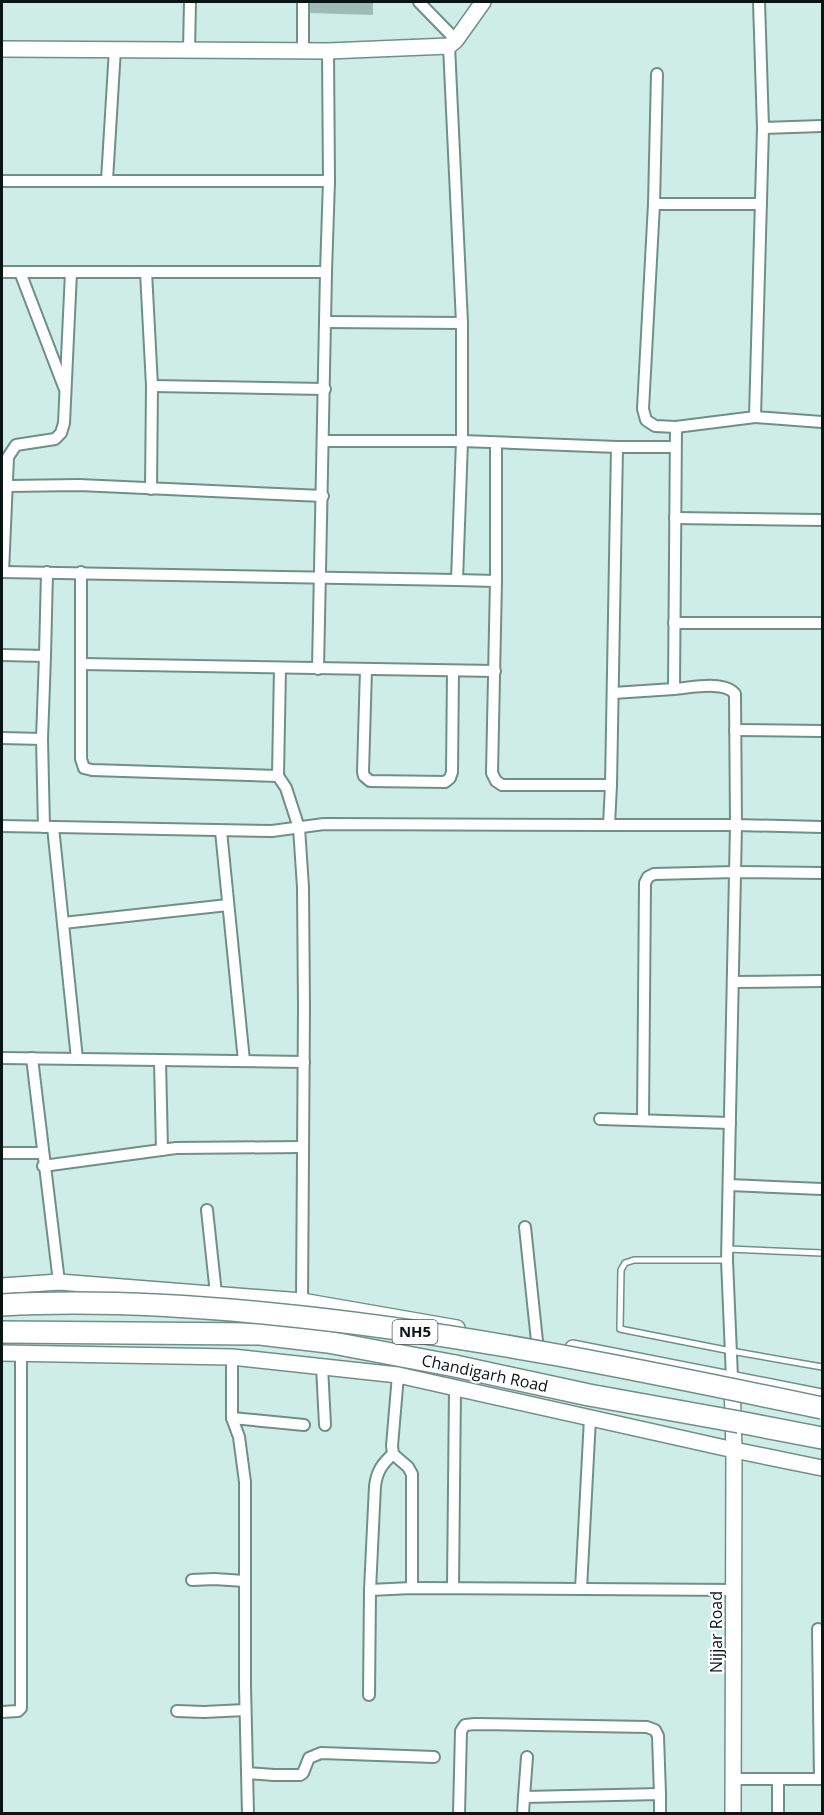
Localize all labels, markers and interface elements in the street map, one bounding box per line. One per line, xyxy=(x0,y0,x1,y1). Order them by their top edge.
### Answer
road number: NH5 xyxy=(392,1320,438,1344)
street label: Chandigarh Road xyxy=(420,1349,550,1397)
street label: Nijjar Road xyxy=(705,1591,727,1673)

